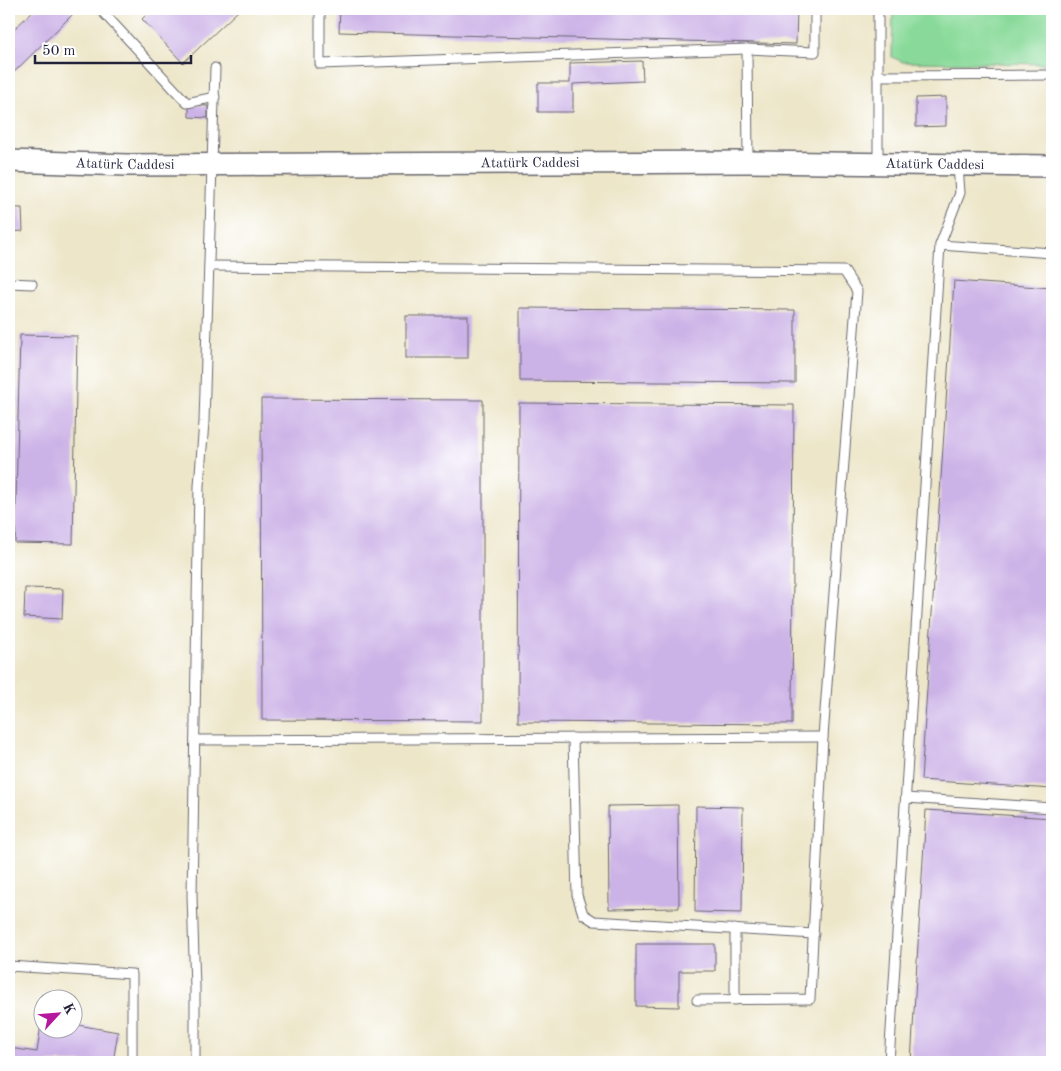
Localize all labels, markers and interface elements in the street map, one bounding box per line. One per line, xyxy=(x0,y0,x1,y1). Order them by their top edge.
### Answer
scale bar xyxy=(35,32,191,64)
text: 50 m xyxy=(42,44,76,59)
street label: Atatürk Caddesi xyxy=(75,156,175,172)
street label: Atatürk Caddesi xyxy=(480,156,580,170)
street label: Atatürk Caddesi xyxy=(885,157,985,172)
north arrow xyxy=(32,988,82,1038)
text: K xyxy=(60,1001,78,1017)

